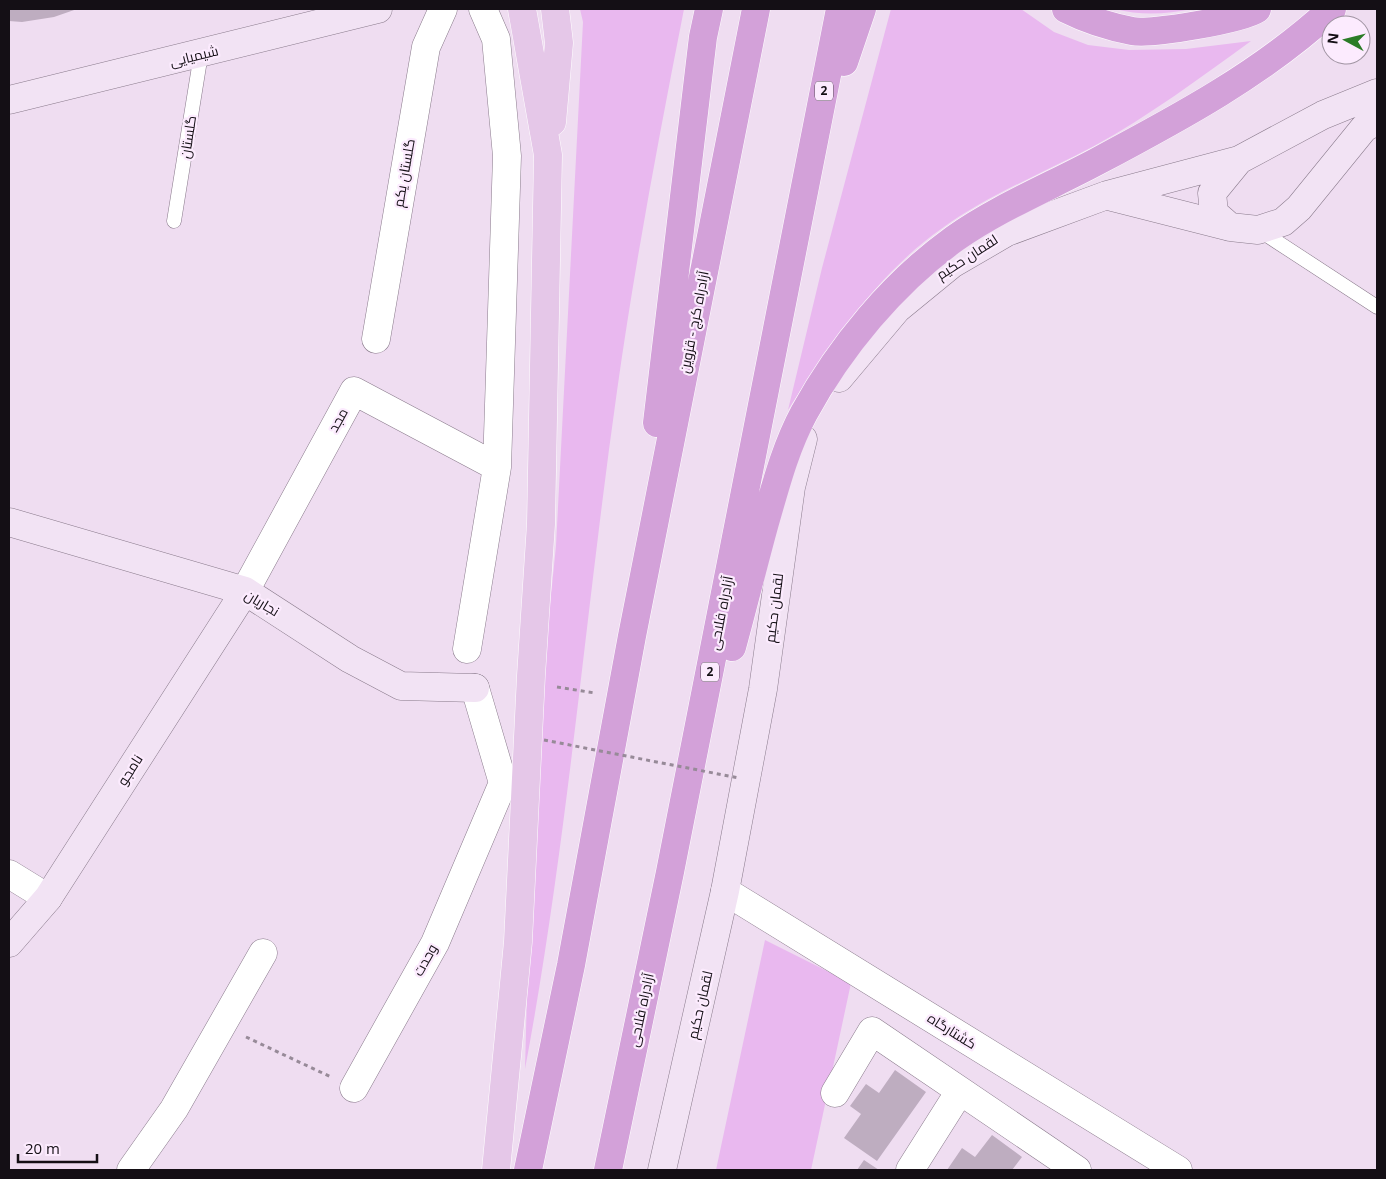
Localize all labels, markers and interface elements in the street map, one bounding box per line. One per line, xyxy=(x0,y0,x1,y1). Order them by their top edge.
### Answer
north arrow xyxy=(1321,15,1371,65)
text: N xyxy=(1322,32,1343,45)
street label: شیمیایی xyxy=(168,40,220,71)
road number: 2 xyxy=(815,82,833,100)
street label: گلستان xyxy=(175,114,200,160)
street label: گلستان یکم xyxy=(388,137,420,209)
street label: لقمان حکیم xyxy=(932,230,1002,284)
street label: آزادراه کرج - قزوین xyxy=(674,269,713,375)
street label: مجد xyxy=(323,404,352,435)
street label: لقمان حکیم xyxy=(760,572,788,644)
street label: آزادراه فلاحی xyxy=(704,574,737,652)
street label: نجاریان xyxy=(241,585,283,620)
road number: 2 xyxy=(701,662,719,682)
street label: نامجو xyxy=(113,751,147,789)
street label: وحدت xyxy=(408,940,441,979)
street label: لقمان حکیم xyxy=(682,969,718,1041)
street label: آزادراه فلاحی xyxy=(623,971,658,1049)
street label: کشتارگاه xyxy=(924,1008,980,1053)
scale bar xyxy=(18,1132,96,1164)
text: 20 m xyxy=(25,1138,60,1158)

